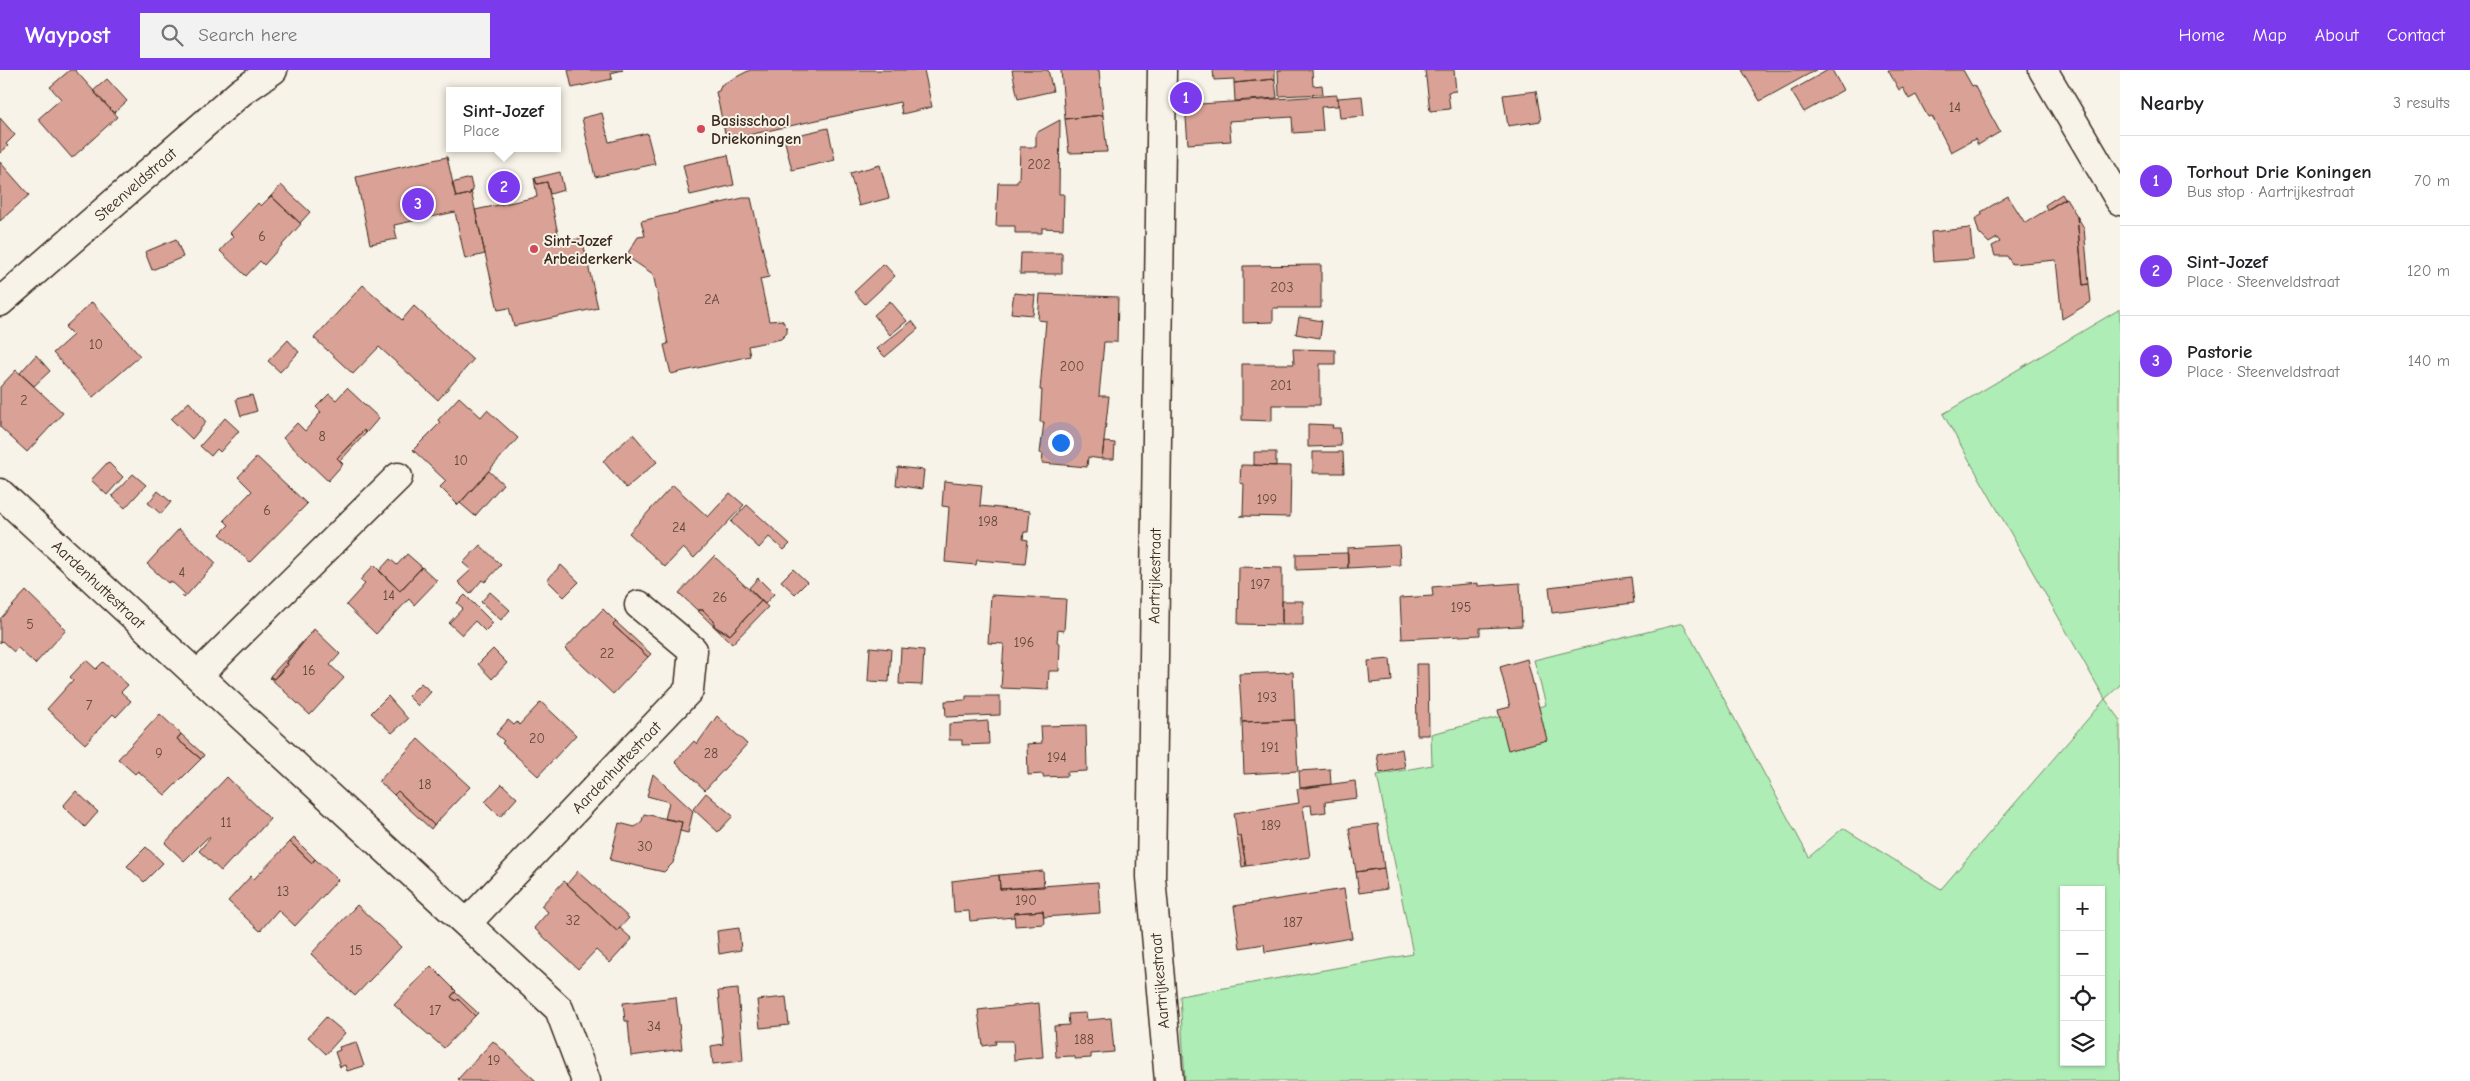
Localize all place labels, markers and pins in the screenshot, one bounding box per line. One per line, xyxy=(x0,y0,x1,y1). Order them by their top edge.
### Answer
pin: 1 xyxy=(1170,79,1202,117)
place label: Basisschool Driekoningen xyxy=(711,112,802,148)
marker: Basisschool Driekoningen xyxy=(695,123,707,135)
pin: 2 xyxy=(488,168,520,206)
pin: 3 xyxy=(402,185,434,223)
place label: Sint-Jozef Arbeiderkerk xyxy=(544,232,632,268)
marker: Sint-Jozef Arbeiderkerk xyxy=(528,243,540,255)

